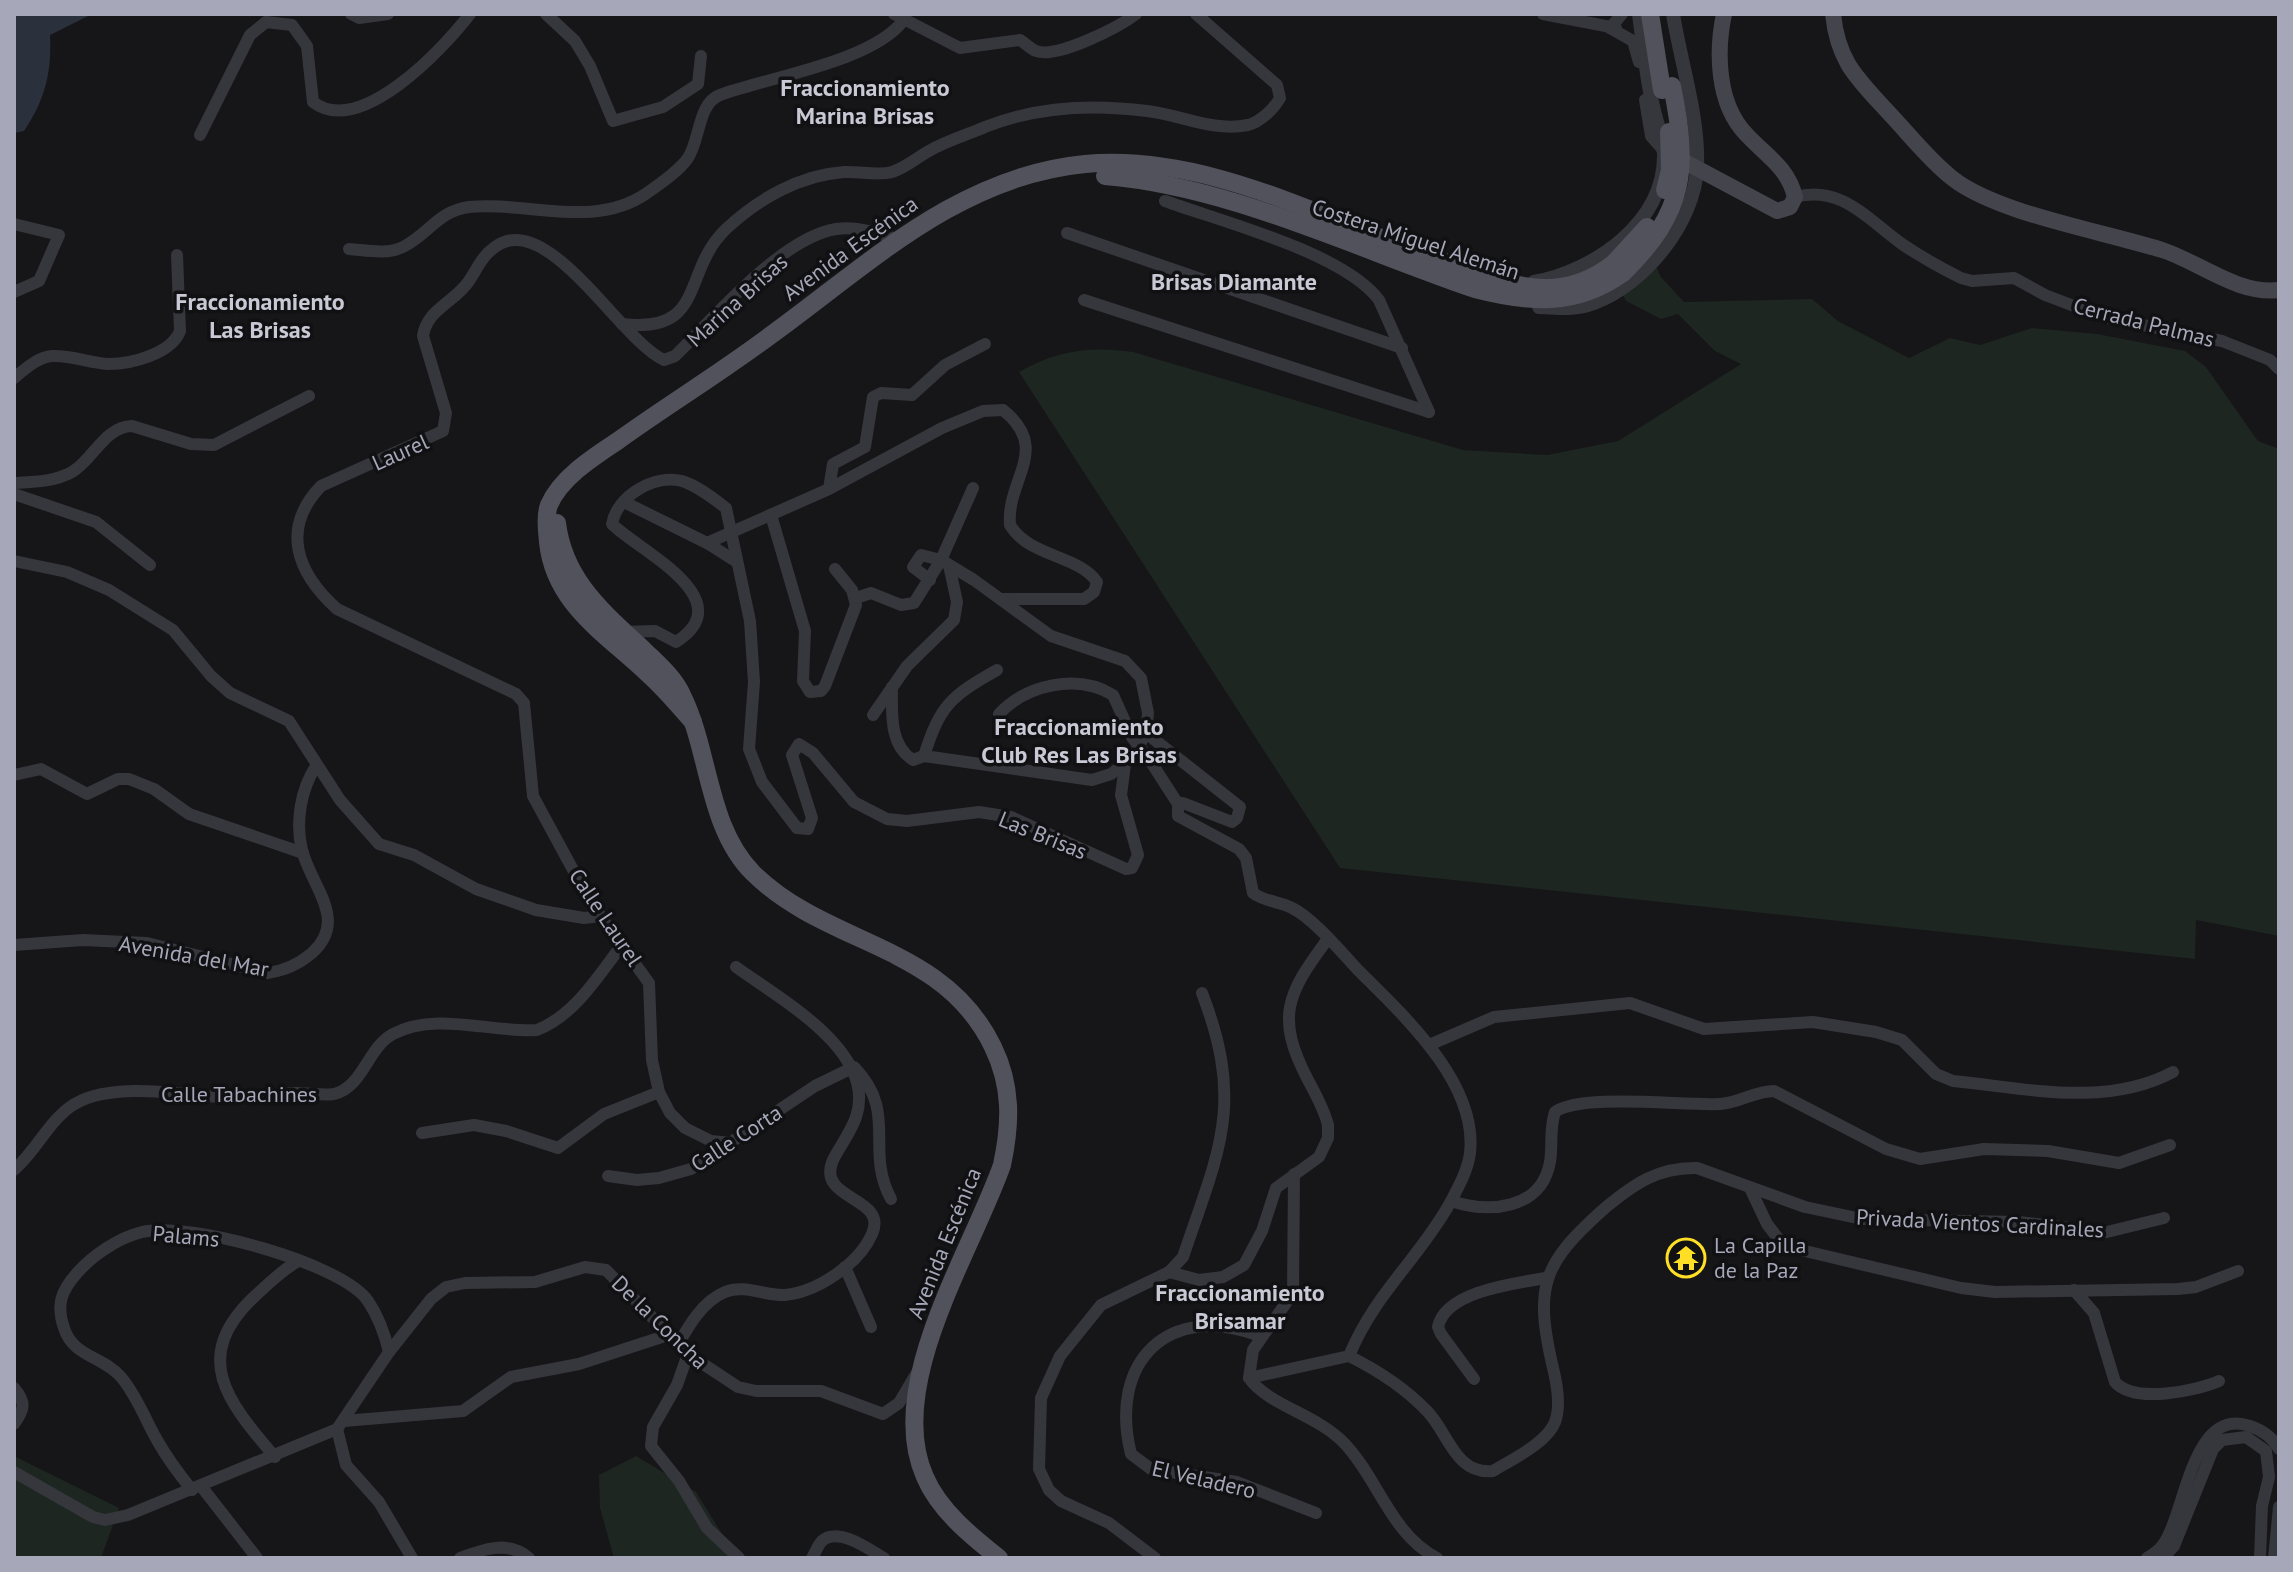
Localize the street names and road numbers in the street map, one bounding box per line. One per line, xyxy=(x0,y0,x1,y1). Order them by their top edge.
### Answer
street label: Avenida Escénica xyxy=(777,189,923,307)
street label: Costera Miguel Alemán xyxy=(1309,192,1523,286)
street label: Marina Brisas xyxy=(681,247,793,353)
street label: Cerrada Palmas xyxy=(2071,291,2217,353)
street label: Laurel xyxy=(367,427,433,477)
street label: Las Brisas xyxy=(995,805,1091,865)
street label: Calle Laurel xyxy=(563,863,649,972)
street label: Avenida del Mar xyxy=(117,929,271,983)
street label: Calle Tabachines xyxy=(161,1080,317,1108)
street label: Calle Corta xyxy=(685,1098,787,1178)
street label: Avenida Escénica xyxy=(901,1163,987,1323)
street label: Privada Vientos Cardinales xyxy=(1855,1203,2105,1243)
street label: Palams xyxy=(151,1219,221,1253)
street label: De la Concha xyxy=(606,1269,714,1375)
street label: El Veladero xyxy=(1149,1453,1259,1505)

